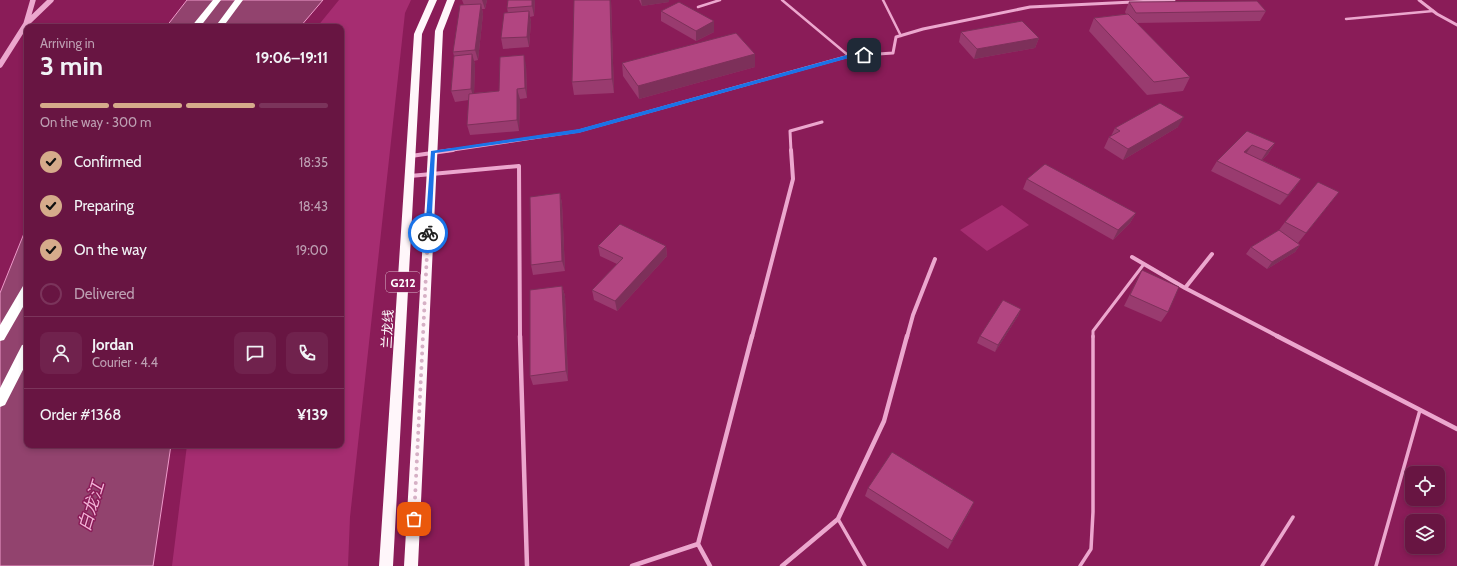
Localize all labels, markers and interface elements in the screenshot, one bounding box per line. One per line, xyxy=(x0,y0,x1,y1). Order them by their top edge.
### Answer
text: Arriving in xyxy=(40,35,95,51)
pin xyxy=(847,38,881,72)
icon: home xyxy=(853,44,875,66)
text: 19:06–19:11 xyxy=(255,49,328,67)
text: 3 min xyxy=(40,50,103,82)
text: On the way · 300 m xyxy=(40,114,152,130)
icon: check xyxy=(40,151,62,173)
text: Confirmed xyxy=(74,153,142,171)
text: 18:35 xyxy=(299,154,328,170)
icon: check xyxy=(40,195,62,217)
text: Preparing xyxy=(74,197,134,215)
text: 18:43 xyxy=(299,198,328,214)
courier xyxy=(408,213,448,253)
icon: bike xyxy=(417,222,439,244)
icon: check xyxy=(40,239,62,261)
text: On the way xyxy=(74,241,147,259)
text: 19:00 xyxy=(296,242,328,258)
road number: G212 xyxy=(386,272,420,292)
text: Delivered xyxy=(74,285,135,303)
street label: 兰龙线 xyxy=(378,309,396,349)
button: person xyxy=(40,332,82,374)
button: chat xyxy=(234,332,276,374)
button: phone xyxy=(286,332,328,374)
text: Jordan xyxy=(92,336,134,354)
text: Courier · 4.4 xyxy=(92,354,158,370)
text: Order #1368 xyxy=(40,406,121,424)
text: ¥139 xyxy=(297,406,328,424)
map controls xyxy=(1405,466,1445,554)
button: locate xyxy=(1405,466,1445,506)
water label: 白龙江 xyxy=(74,477,109,533)
pin xyxy=(397,502,431,536)
icon: bag xyxy=(403,508,425,530)
button: layers xyxy=(1405,514,1445,554)

